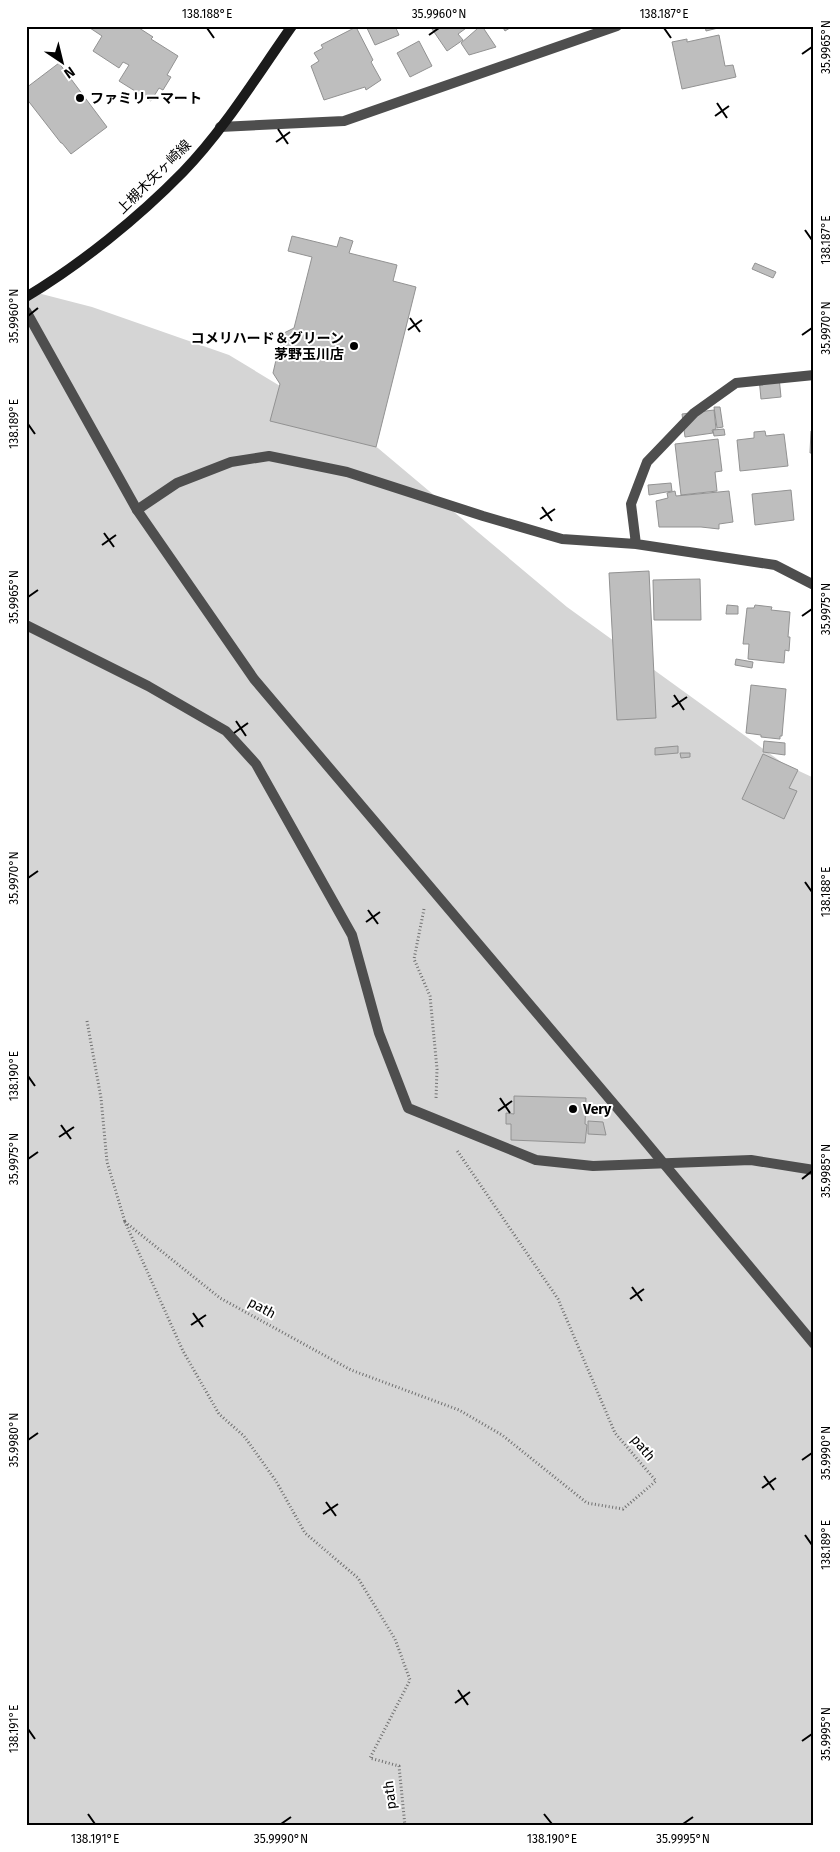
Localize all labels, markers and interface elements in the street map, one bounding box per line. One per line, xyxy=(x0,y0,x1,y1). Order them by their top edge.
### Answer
text: 138.188°E xyxy=(182,7,232,21)
text: 35.9960°N xyxy=(412,7,466,21)
text: 138.187°E xyxy=(639,7,689,21)
text: 35.9965°N xyxy=(819,20,833,74)
north arrow xyxy=(38,38,88,88)
text: N xyxy=(60,63,78,82)
place label: ファミリーマート xyxy=(90,90,202,107)
marker: ファミリーマート xyxy=(74,92,86,104)
street label: 上槻木矢ヶ崎線 xyxy=(113,136,195,218)
text: 138.187°E xyxy=(819,215,833,265)
text: 35.9960°N xyxy=(7,289,21,343)
text: 35.9970°N xyxy=(819,301,833,355)
place label: コメリハード＆グリーン 茅野玉川店 xyxy=(191,330,344,363)
marker: コメリハード＆グリーン 茅野玉川店 xyxy=(348,340,360,352)
text: 138.189°E xyxy=(7,399,21,449)
text: 35.9965°N xyxy=(7,570,21,624)
text: 35.9975°N xyxy=(819,583,833,635)
text: 35.9970°N xyxy=(7,851,21,905)
text: 138.188°E xyxy=(819,867,833,917)
text: 138.190°E xyxy=(7,1051,21,1101)
place label: Very xyxy=(582,1101,612,1118)
marker: Very xyxy=(567,1103,579,1115)
text: 35.9975°N xyxy=(7,1133,21,1185)
text: 35.9985°N xyxy=(819,1144,833,1198)
street label: path xyxy=(245,1294,279,1322)
text: 35.9980°N xyxy=(7,1413,21,1467)
text: 35.9990°N xyxy=(819,1426,833,1480)
street label: path xyxy=(627,1431,659,1465)
text: 138.189°E xyxy=(819,1520,833,1570)
text: 138.191°E xyxy=(7,1705,21,1753)
text: 35.9995°N xyxy=(819,1707,833,1761)
street label: path xyxy=(380,1780,400,1810)
text: 138.191°E xyxy=(71,1832,119,1846)
text: 35.9990°N xyxy=(254,1832,308,1846)
text: 138.190°E xyxy=(527,1832,577,1846)
text: 35.9995°N xyxy=(656,1832,710,1846)

